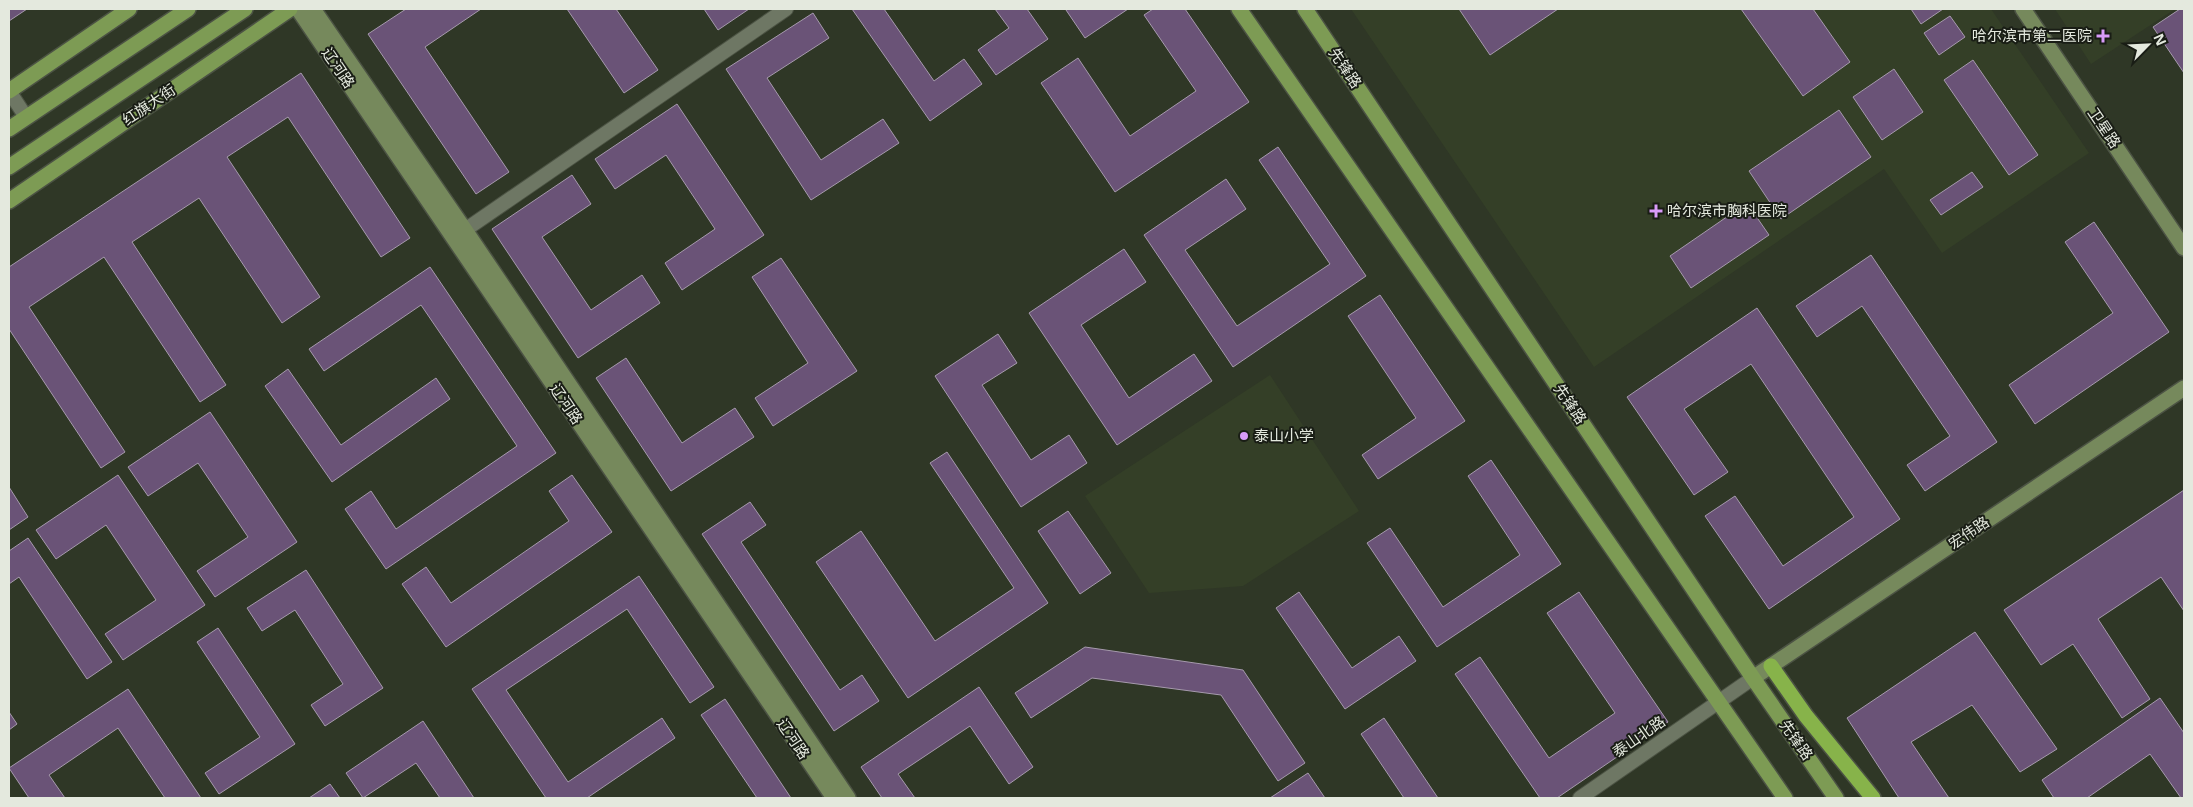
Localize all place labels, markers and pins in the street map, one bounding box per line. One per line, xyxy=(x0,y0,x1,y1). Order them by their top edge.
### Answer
place label: 哈尔滨市第二医院 xyxy=(1972,25,2092,45)
marker: 哈尔滨市第二医院 xyxy=(2096,29,2110,43)
place label: 哈尔滨市胸科医院 xyxy=(1667,200,1787,220)
marker: 哈尔滨市胸科医院 xyxy=(1649,204,1663,218)
place label: 泰山小学 xyxy=(1254,425,1314,445)
marker: 泰山小学 xyxy=(1238,430,1250,442)

